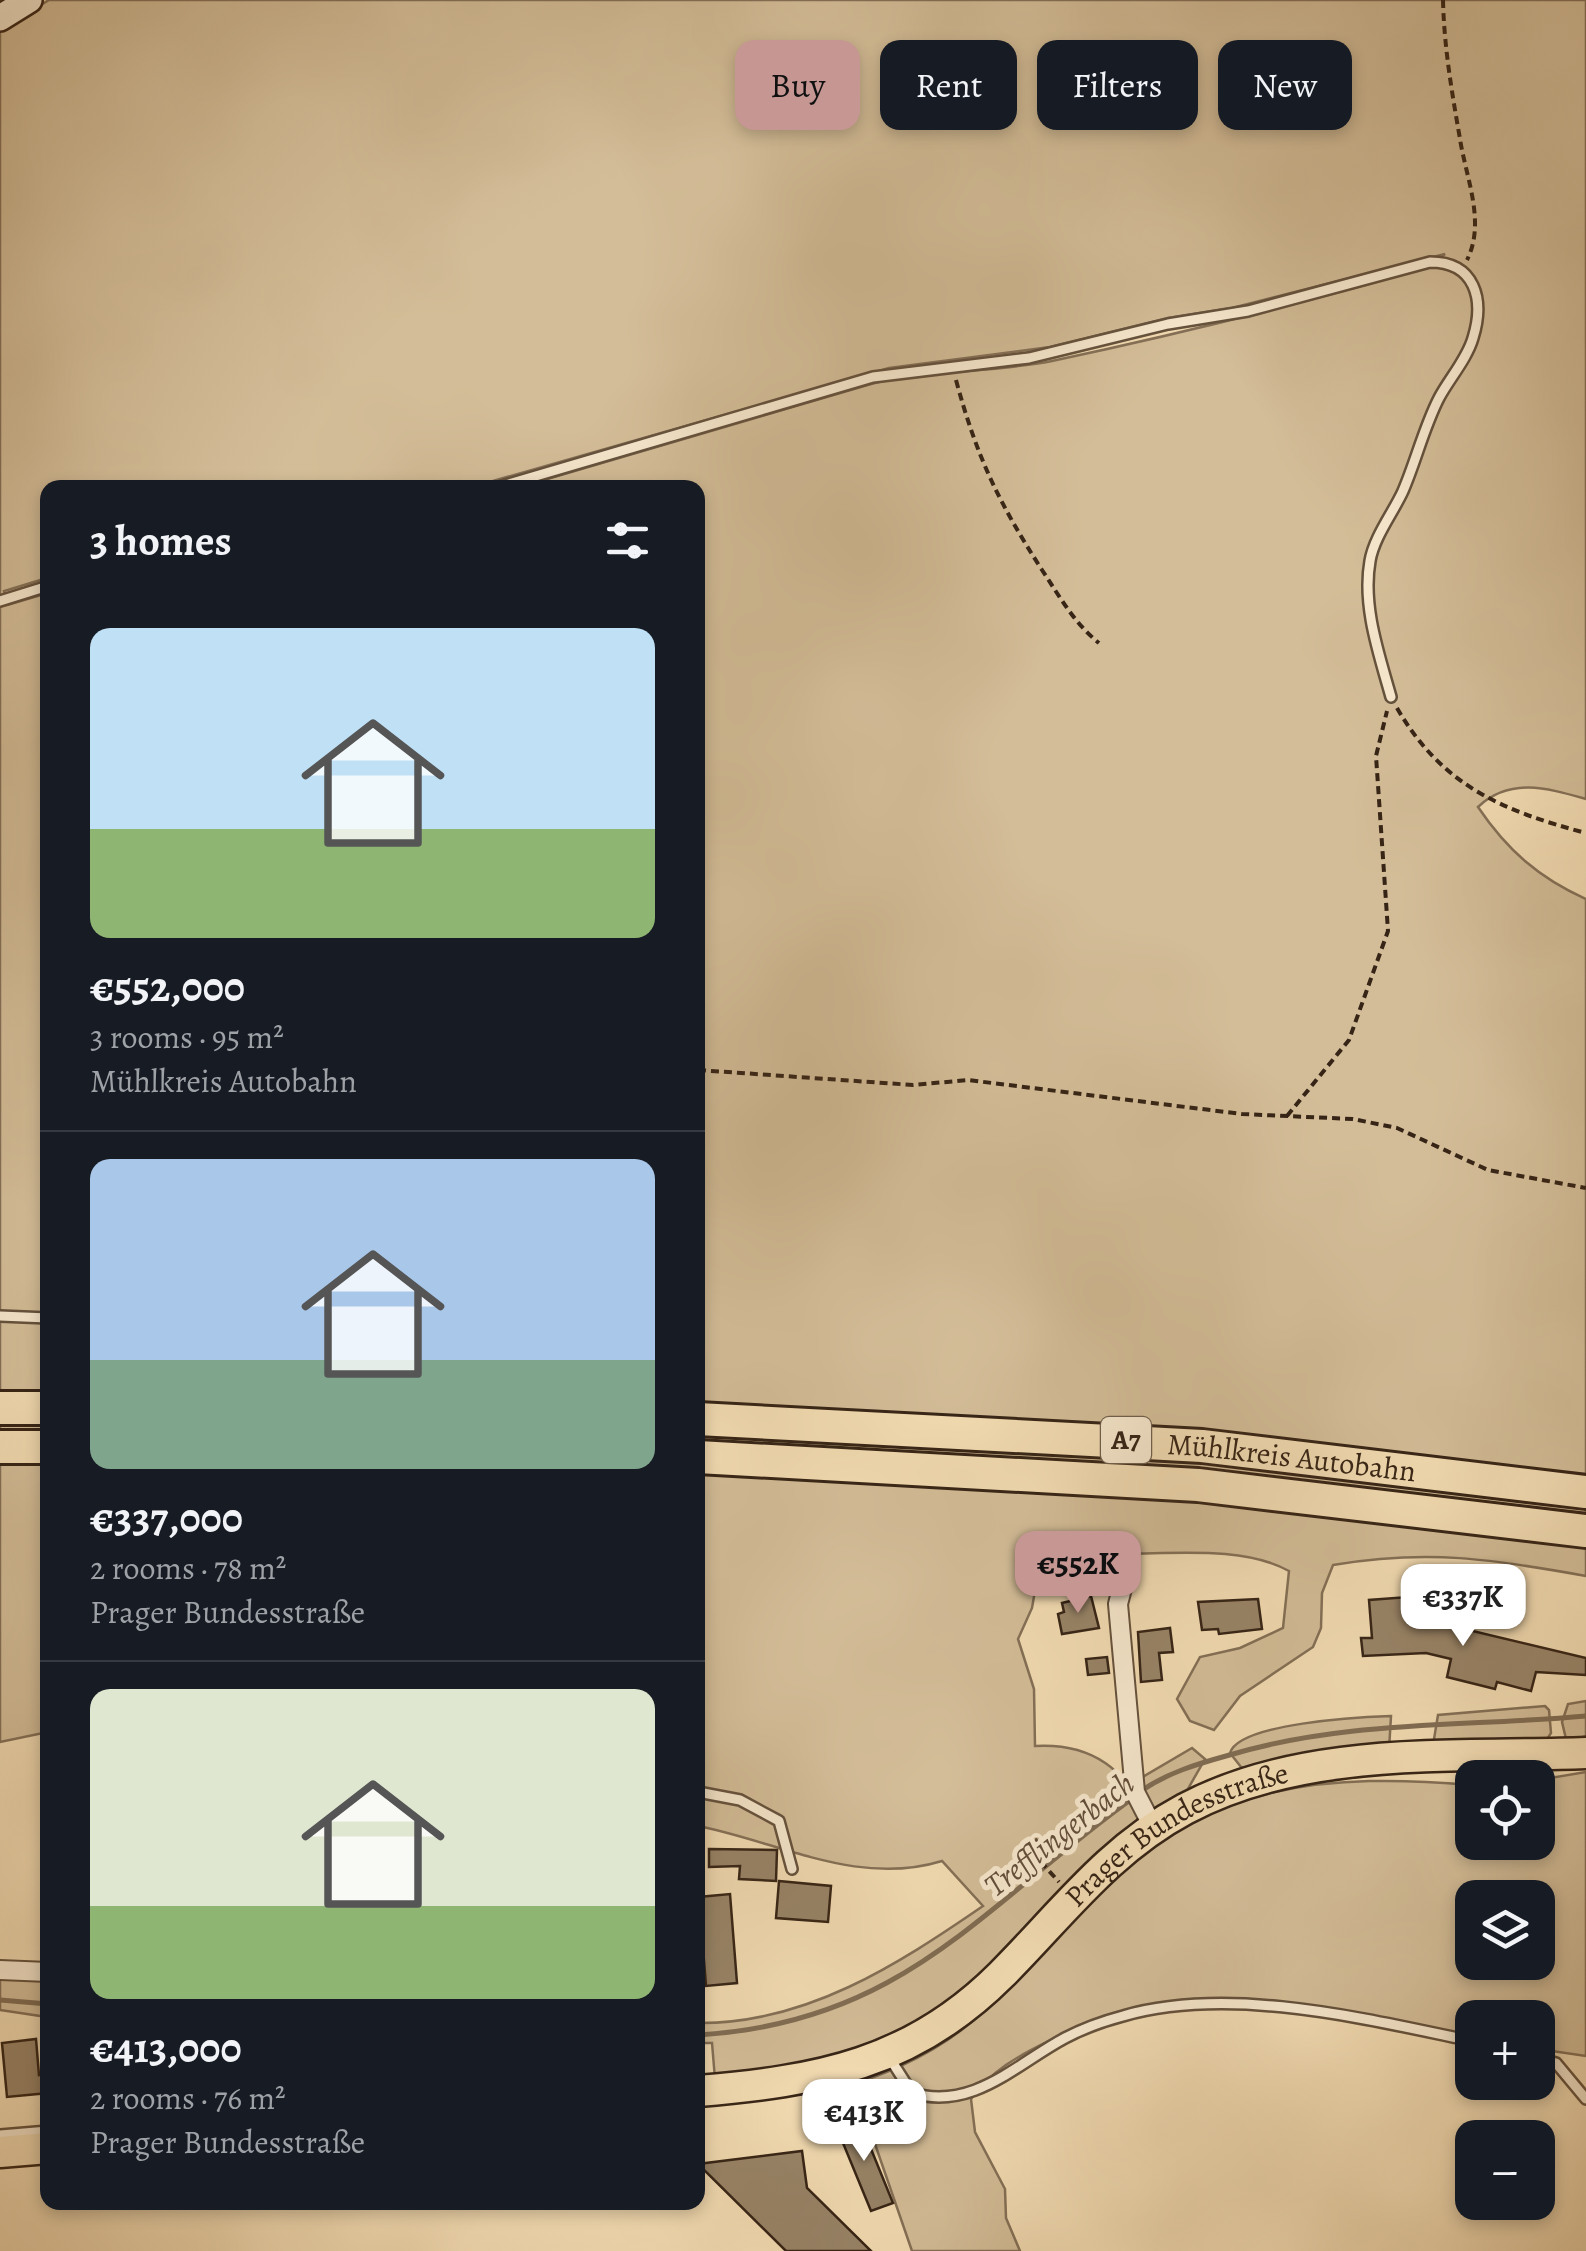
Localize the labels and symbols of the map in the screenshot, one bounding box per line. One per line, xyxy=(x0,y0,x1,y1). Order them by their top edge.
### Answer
road number: A7 xyxy=(1101,1417,1151,1463)
street label: Mühlkreis Autobahn xyxy=(1166,1424,1418,1491)
pin: €552K xyxy=(1008,1531,1148,1616)
pin: €337K xyxy=(1393,1564,1533,1649)
street label: Prager Bundesstraße xyxy=(1056,1753,1292,1916)
water label: Trefflingerbach xyxy=(975,1761,1143,1907)
pin: €413K xyxy=(794,2079,934,2164)

